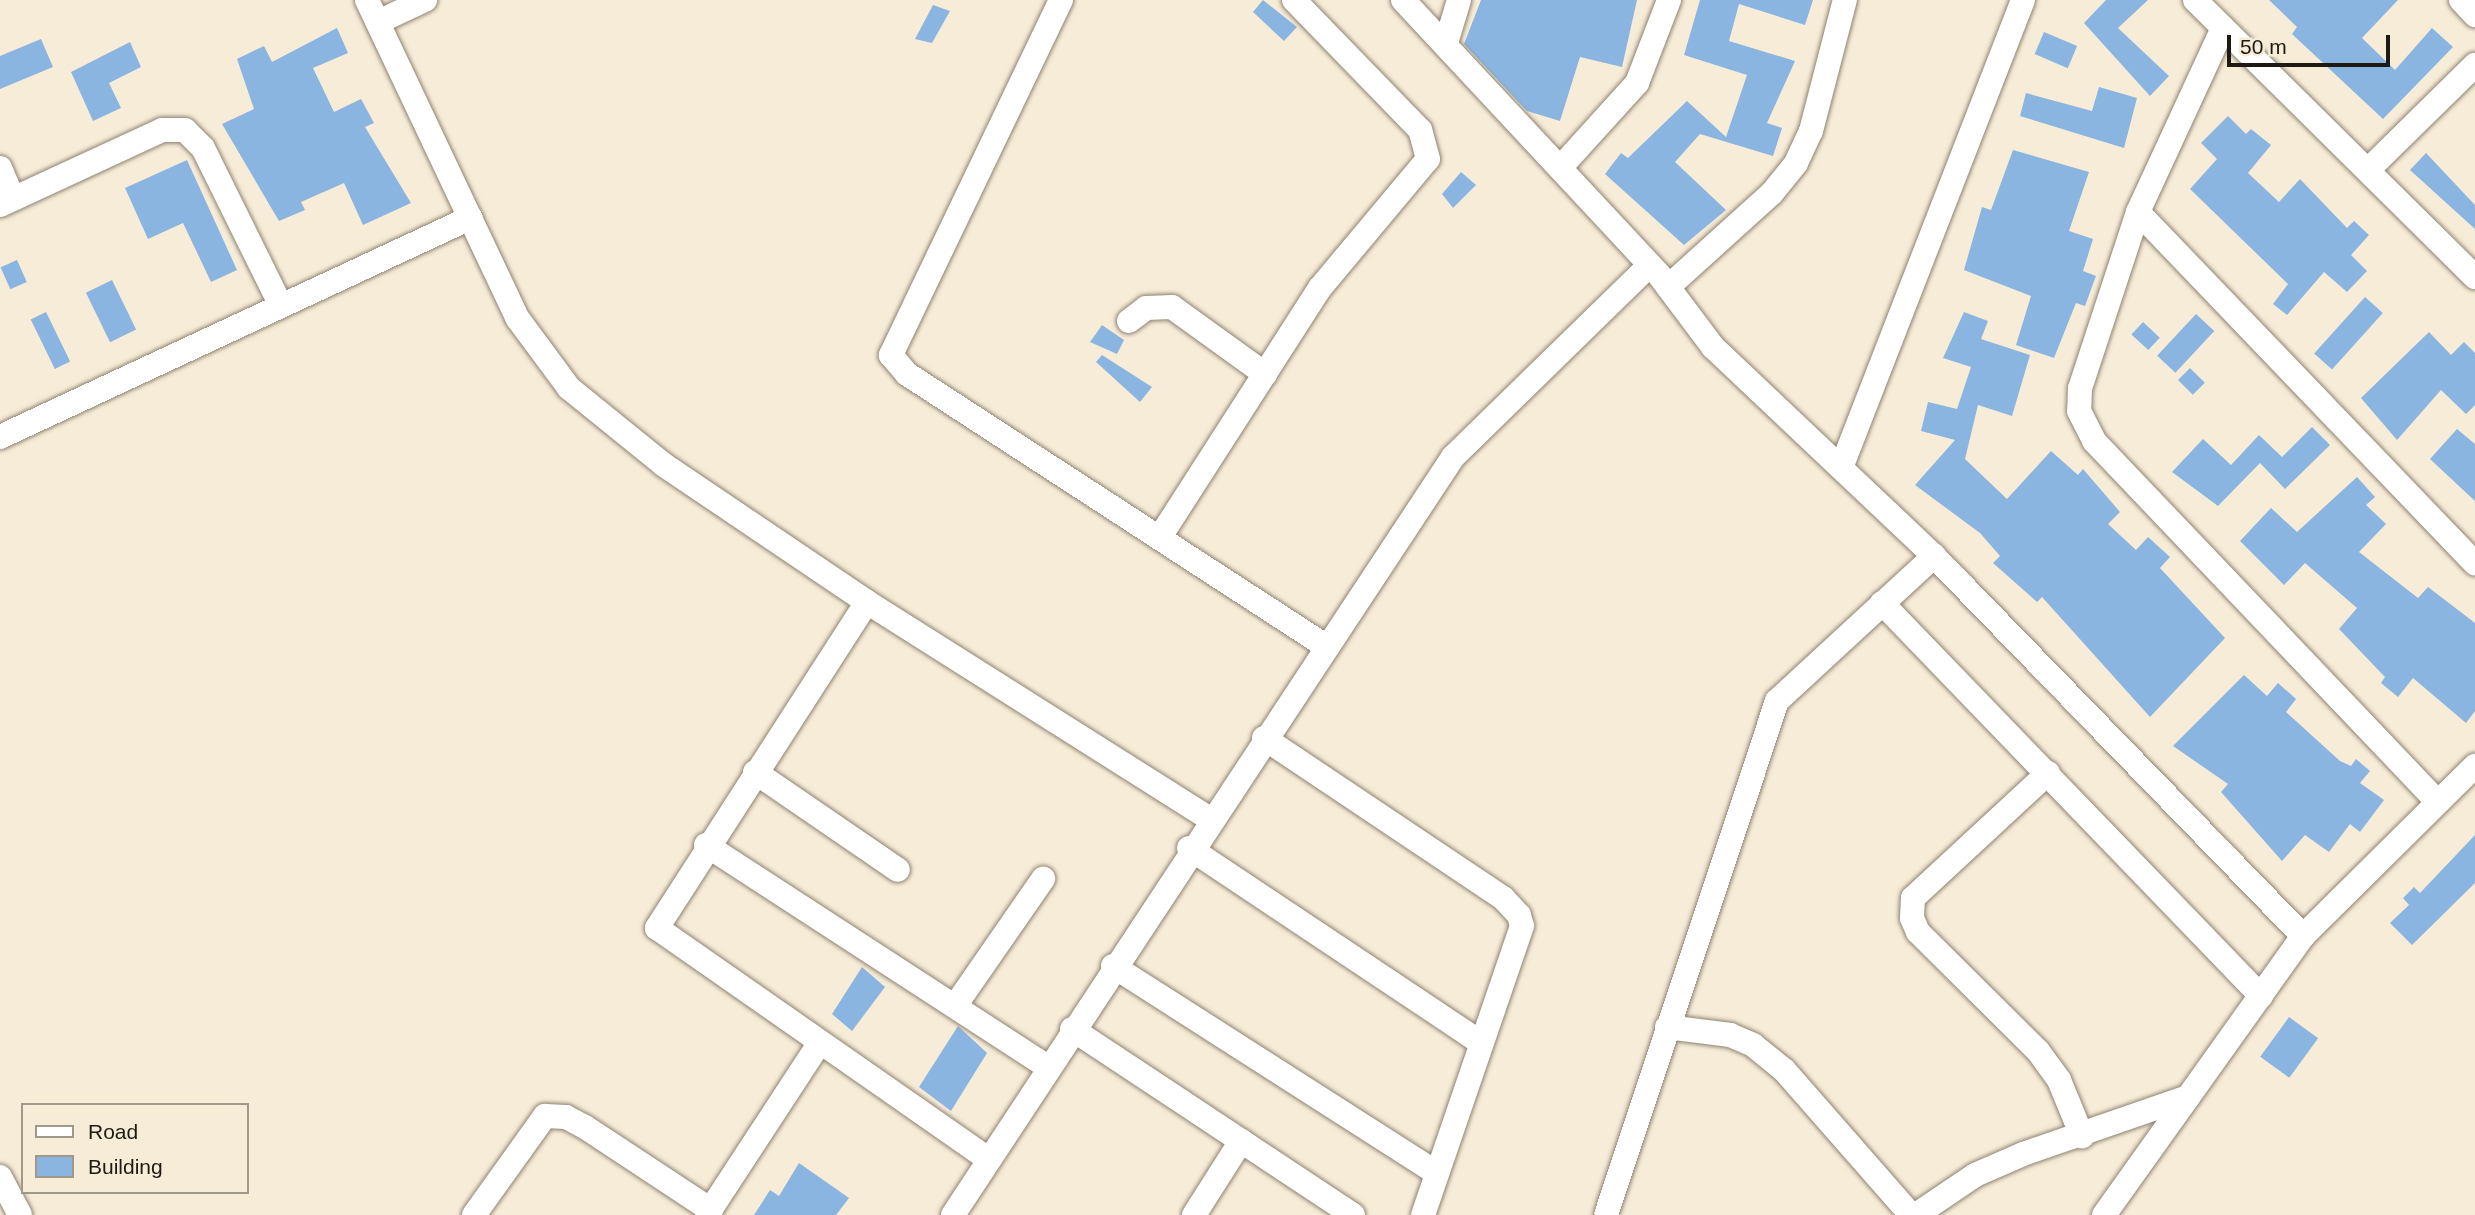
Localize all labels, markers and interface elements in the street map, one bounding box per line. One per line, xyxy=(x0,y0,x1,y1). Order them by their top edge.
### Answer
scale bar xyxy=(2230,21,2393,65)
text: 50 m xyxy=(2240,35,2287,58)
legend xyxy=(21,1103,248,1194)
text: Road xyxy=(88,1120,138,1143)
text: Building xyxy=(88,1155,163,1178)

